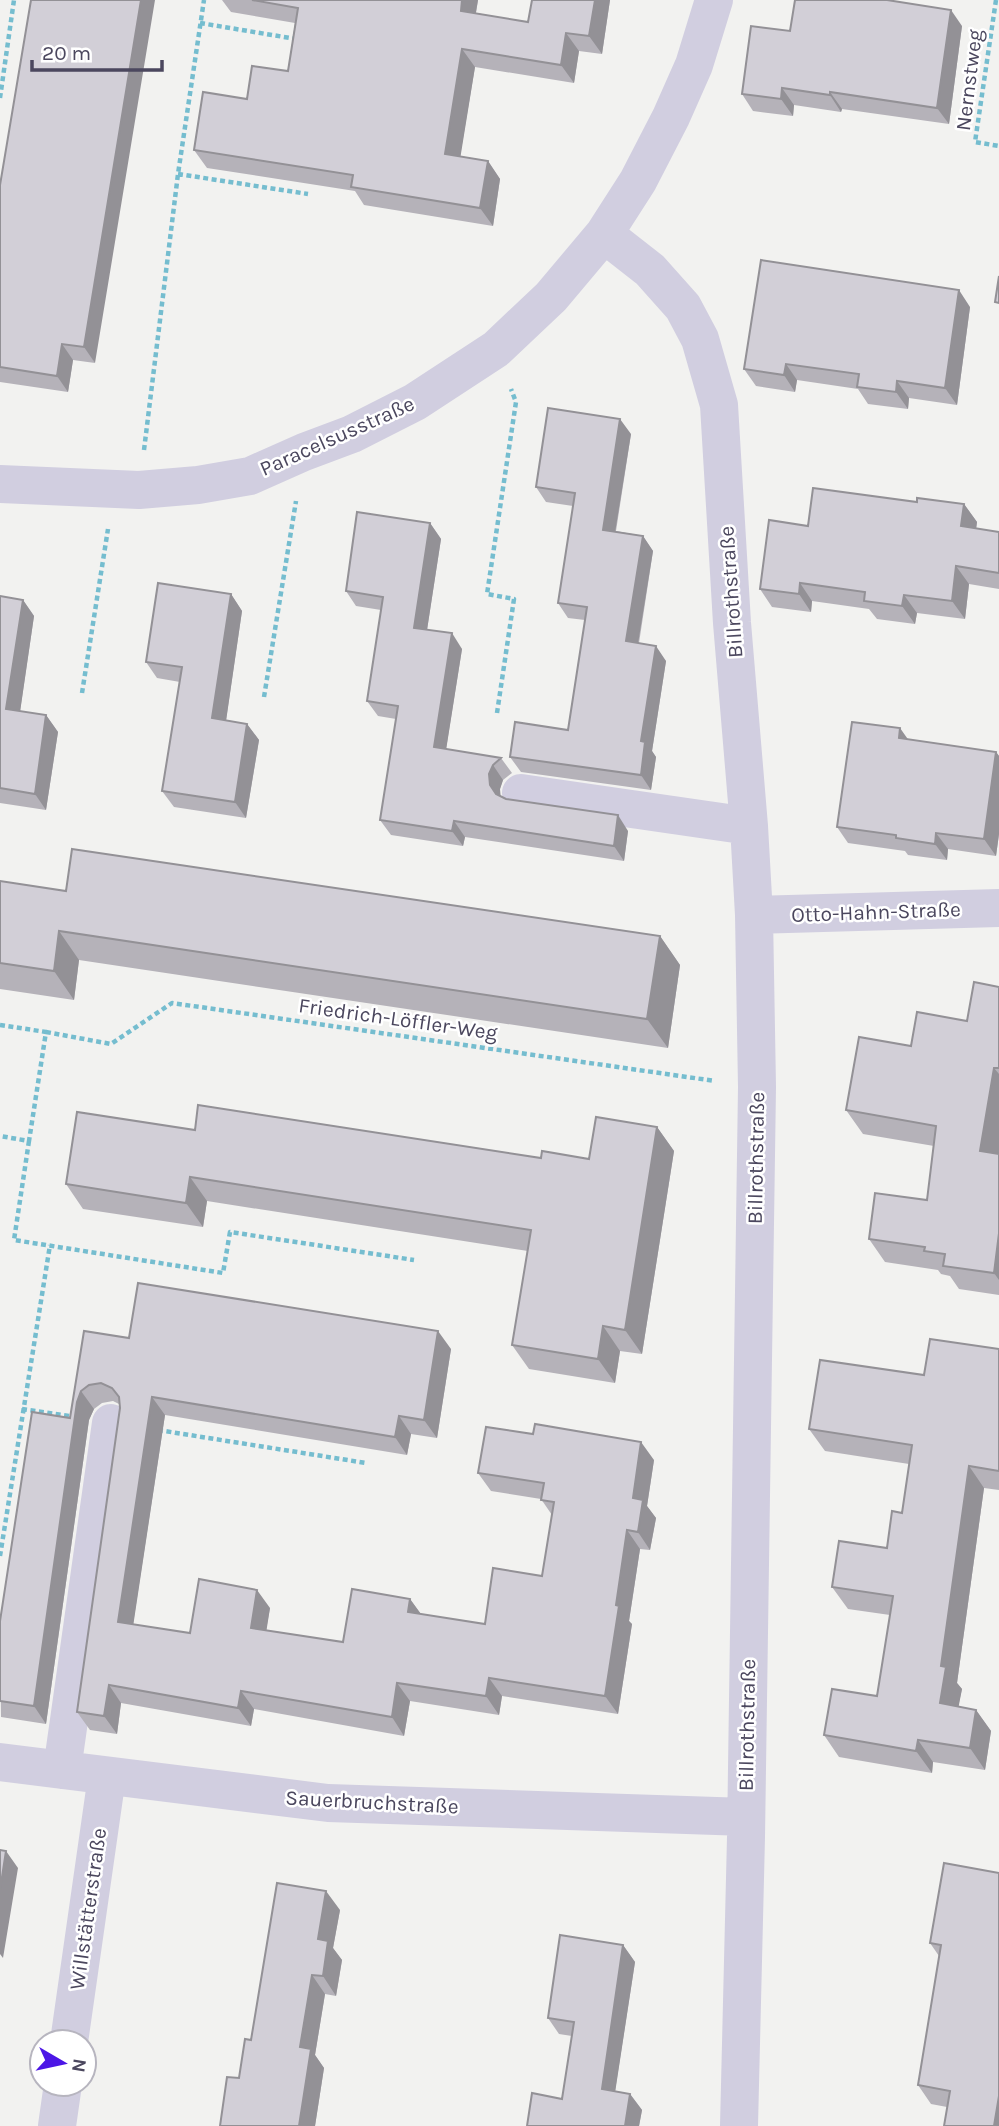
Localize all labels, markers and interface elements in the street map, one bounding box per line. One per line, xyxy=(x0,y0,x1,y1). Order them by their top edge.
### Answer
scale bar xyxy=(32,28,161,72)
street label: Nernstweg xyxy=(951,28,987,132)
text: 20 m xyxy=(42,41,91,65)
street label: Paracelsusstraße xyxy=(256,391,418,481)
street label: Billrothstraße xyxy=(714,525,748,659)
street label: Otto-Hahn-Straße xyxy=(791,897,961,927)
street label: Friedrich-Löffler-Weg xyxy=(297,993,499,1045)
street label: Billrothstraße xyxy=(743,1092,769,1224)
street label: Billrothstraße xyxy=(734,1659,760,1791)
street label: Sauerbruchstraße xyxy=(285,1785,459,1819)
street label: Willstätterstraße xyxy=(65,1827,111,1991)
north arrow xyxy=(28,2028,98,2098)
text: N xyxy=(67,2057,91,2074)

